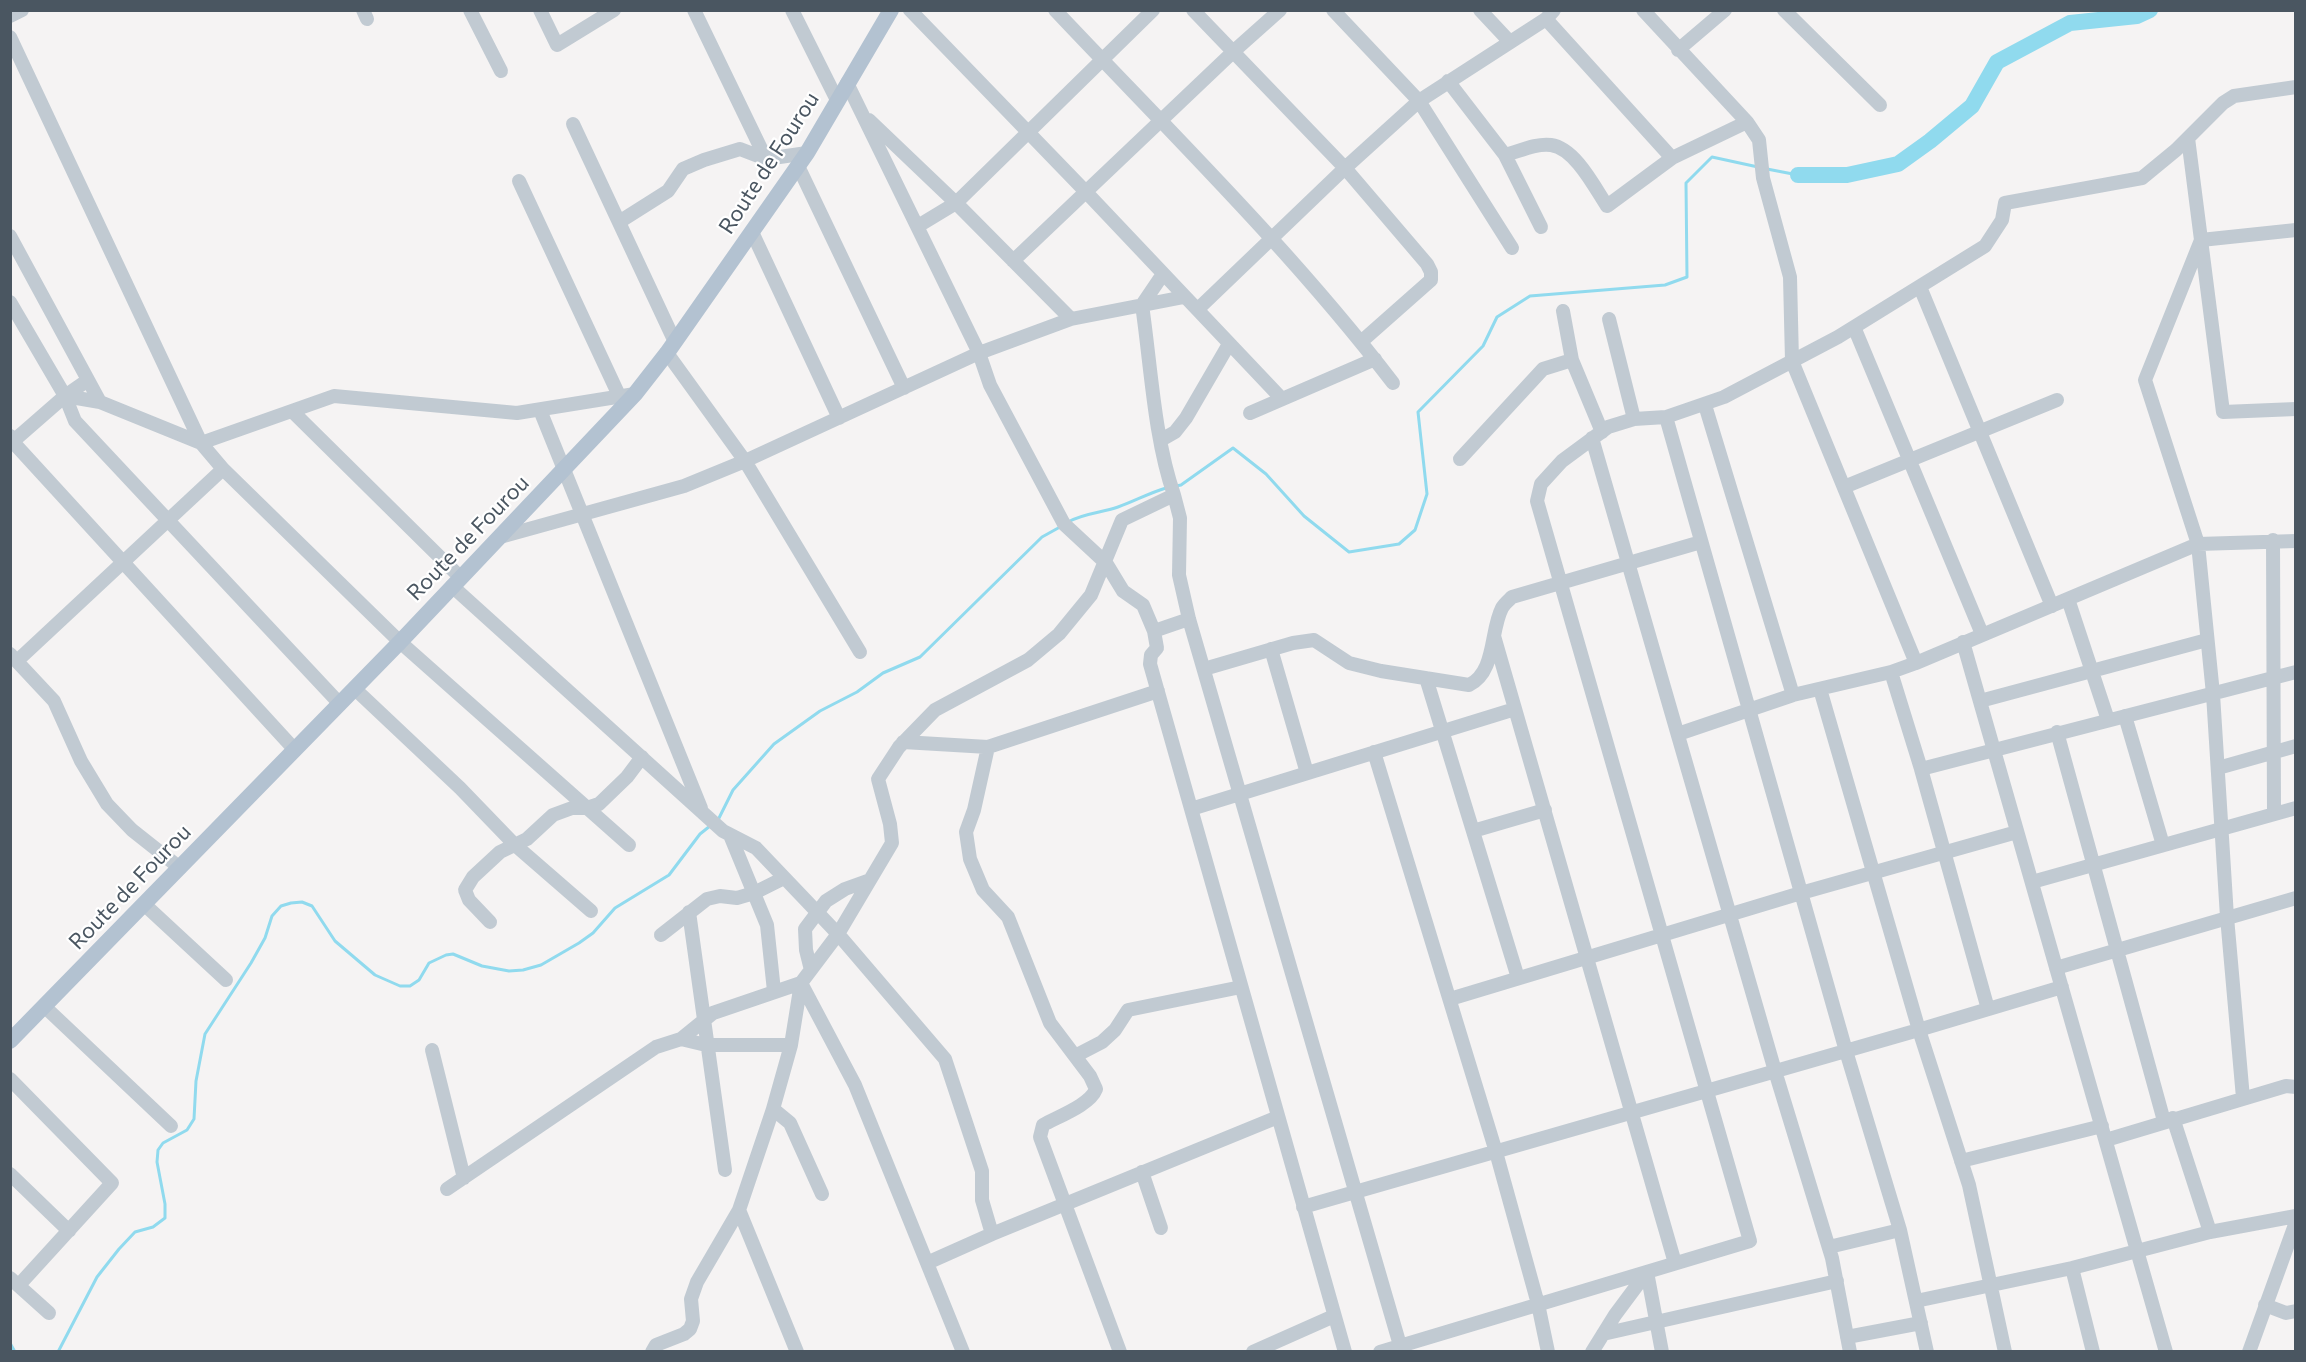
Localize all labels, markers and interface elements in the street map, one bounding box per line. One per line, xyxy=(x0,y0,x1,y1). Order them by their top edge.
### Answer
street label: Route de Fourou xyxy=(713,87,825,239)
street label: Route de Fourou xyxy=(402,470,534,606)
street label: Route de Fourou xyxy=(64,819,196,955)

